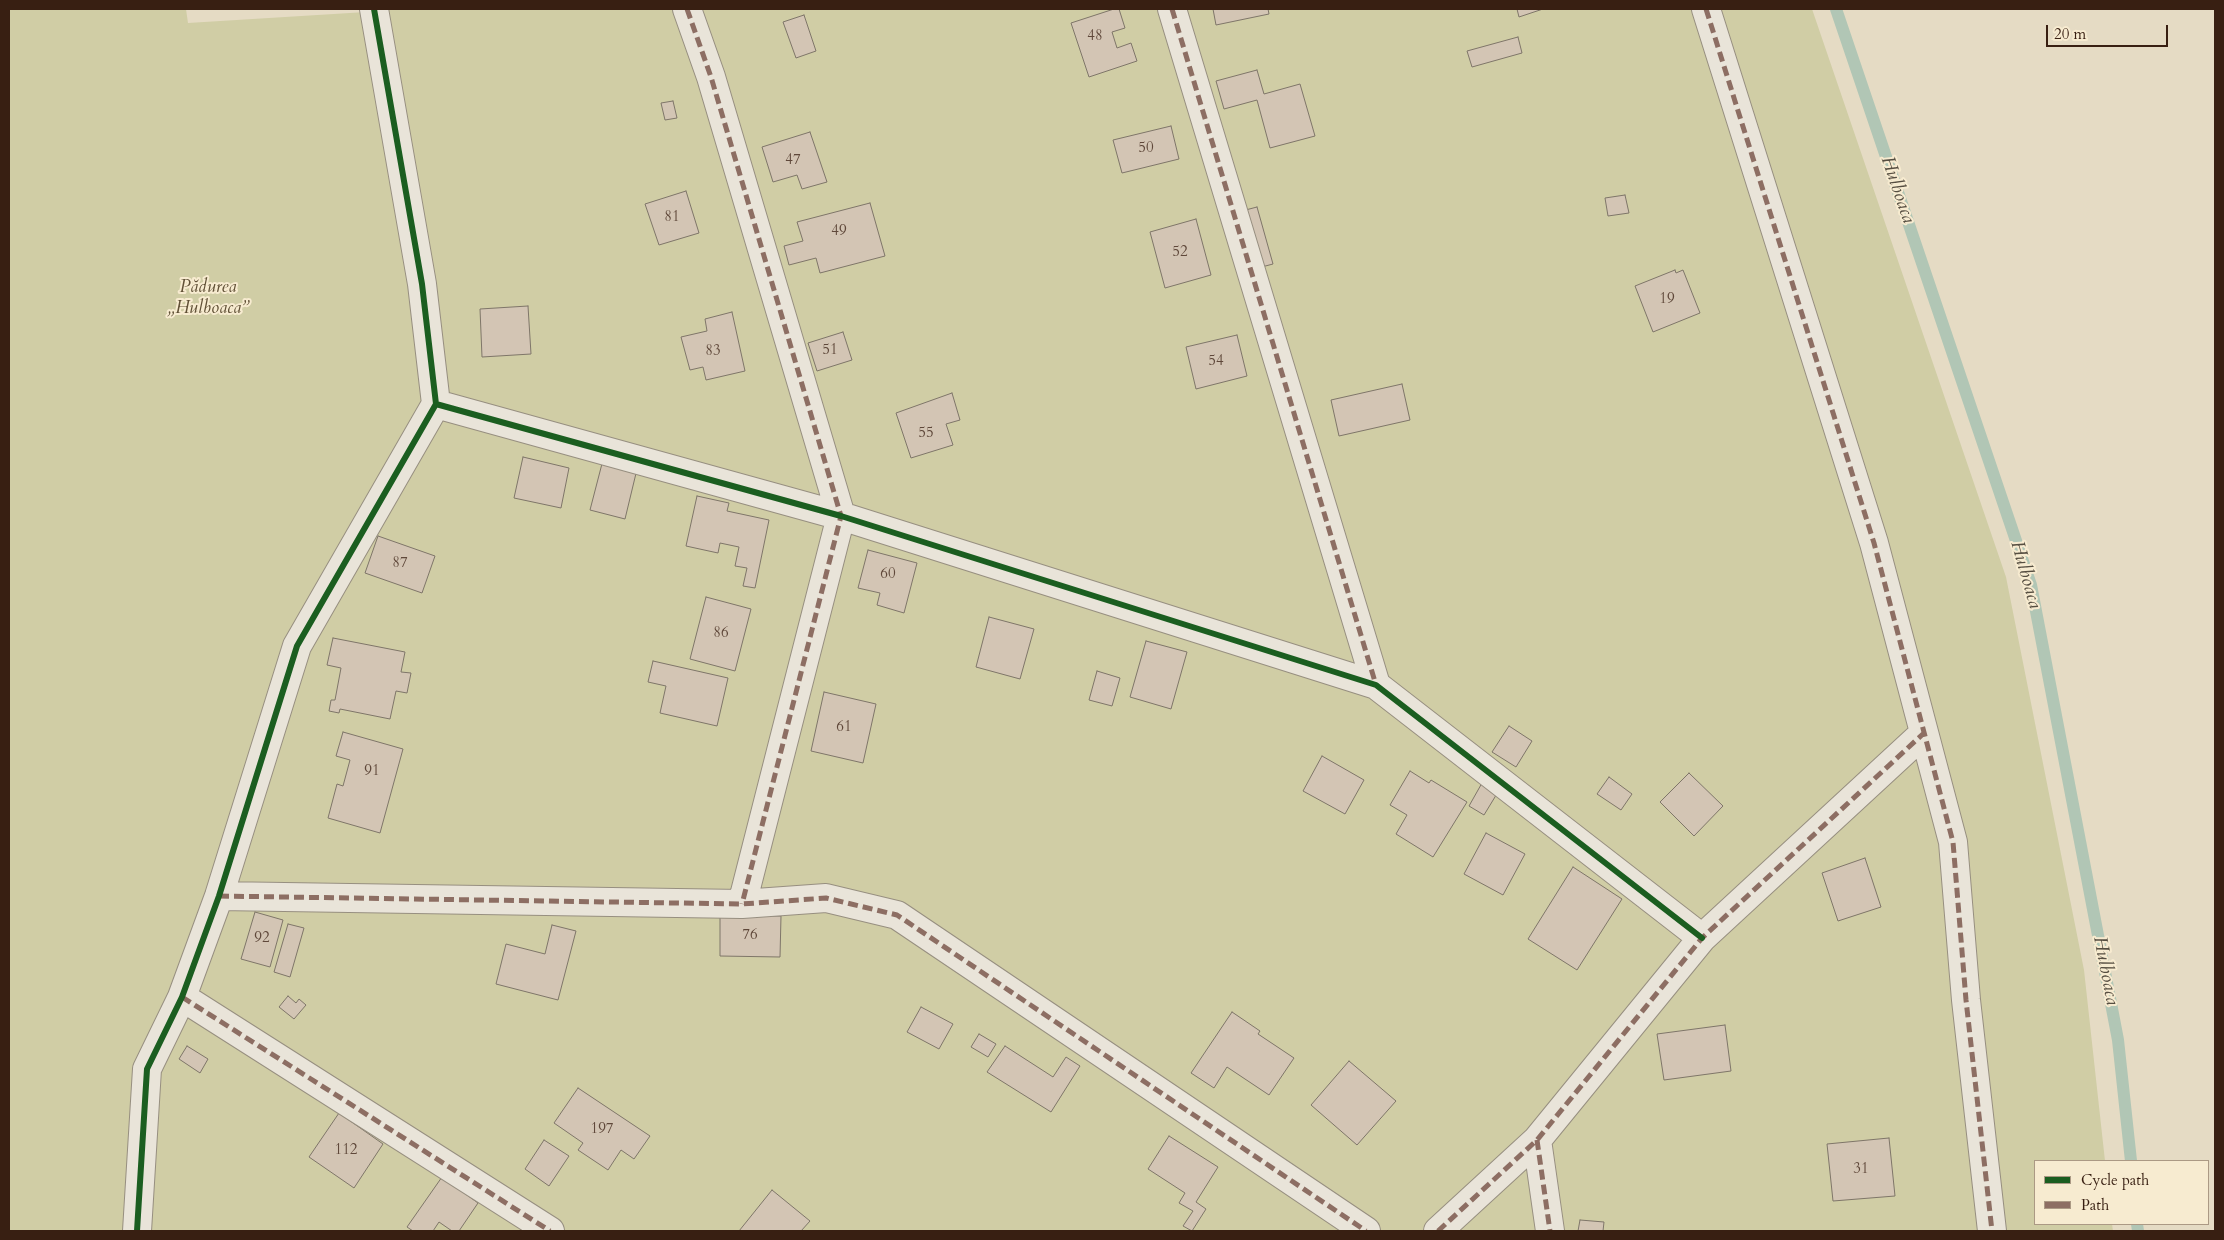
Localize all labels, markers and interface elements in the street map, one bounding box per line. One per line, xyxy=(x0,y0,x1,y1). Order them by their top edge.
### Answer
scale bar xyxy=(2049,15,2172,47)
text: 20 m xyxy=(2054,24,2086,44)
house number: 48 xyxy=(1087,28,1103,46)
house number: 50 xyxy=(1138,140,1154,158)
house number: 47 xyxy=(785,152,801,170)
water label: Hulboaca xyxy=(1875,153,1919,227)
house number: 81 xyxy=(664,209,680,227)
house number: 49 xyxy=(831,223,847,241)
house number: 52 xyxy=(1172,244,1188,262)
park label: Pădurea „Hulboaca” xyxy=(168,277,248,320)
house number: 19 xyxy=(1659,291,1675,309)
house number: 51 xyxy=(822,342,838,360)
house number: 83 xyxy=(705,343,721,361)
house number: 54 xyxy=(1208,353,1224,371)
house number: 55 xyxy=(918,425,934,443)
water label: Hulboaca xyxy=(2004,538,2046,612)
house number: 87 xyxy=(392,555,408,573)
house number: 60 xyxy=(880,566,896,584)
house number: 86 xyxy=(713,625,729,643)
house number: 61 xyxy=(836,719,852,737)
house number: 91 xyxy=(364,763,380,781)
house number: 76 xyxy=(742,927,758,945)
house number: 92 xyxy=(254,930,270,948)
water label: Hulboaca xyxy=(2087,935,2123,1007)
house number: 197 xyxy=(590,1121,614,1139)
house number: 112 xyxy=(334,1142,358,1160)
legend xyxy=(2034,1160,2209,1225)
house number: 31 xyxy=(1853,1161,1869,1179)
text: Cycle path xyxy=(2081,1170,2149,1190)
text: Path xyxy=(2081,1195,2109,1215)

